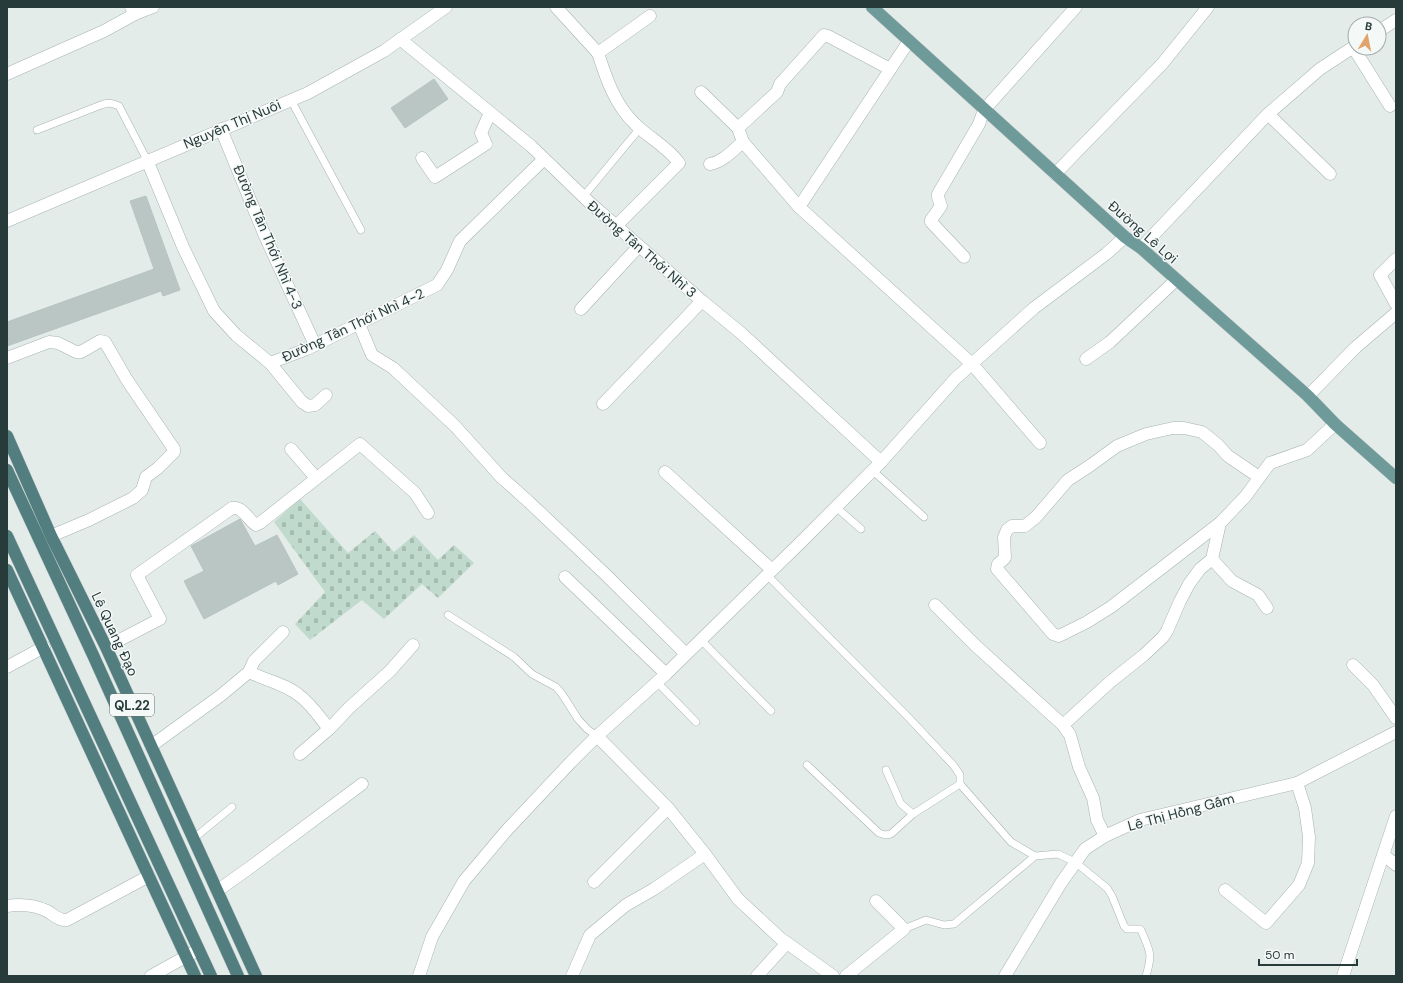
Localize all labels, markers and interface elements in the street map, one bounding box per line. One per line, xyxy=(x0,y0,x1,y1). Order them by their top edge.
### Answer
north arrow xyxy=(1347,16,1387,56)
text: B xyxy=(1364,19,1373,34)
street label: Nguyễn Thị Nuôi xyxy=(180,95,284,153)
street label: Đường Tân Thới Nhì 4-3 xyxy=(229,162,307,312)
street label: Đường Tân Thới Nhì 3 xyxy=(584,197,700,301)
street label: Đường Lê Lợi xyxy=(1104,197,1182,267)
street label: Đường Tân Thới Nhì 4-2 xyxy=(279,284,427,366)
street label: Lê Quang Đạo xyxy=(88,589,142,679)
road number: QL.22 xyxy=(110,694,154,716)
street label: Lê Thị Hồng Gấm xyxy=(1126,789,1236,835)
scale bar xyxy=(1259,941,1357,967)
text: 50 m xyxy=(1265,947,1294,963)

